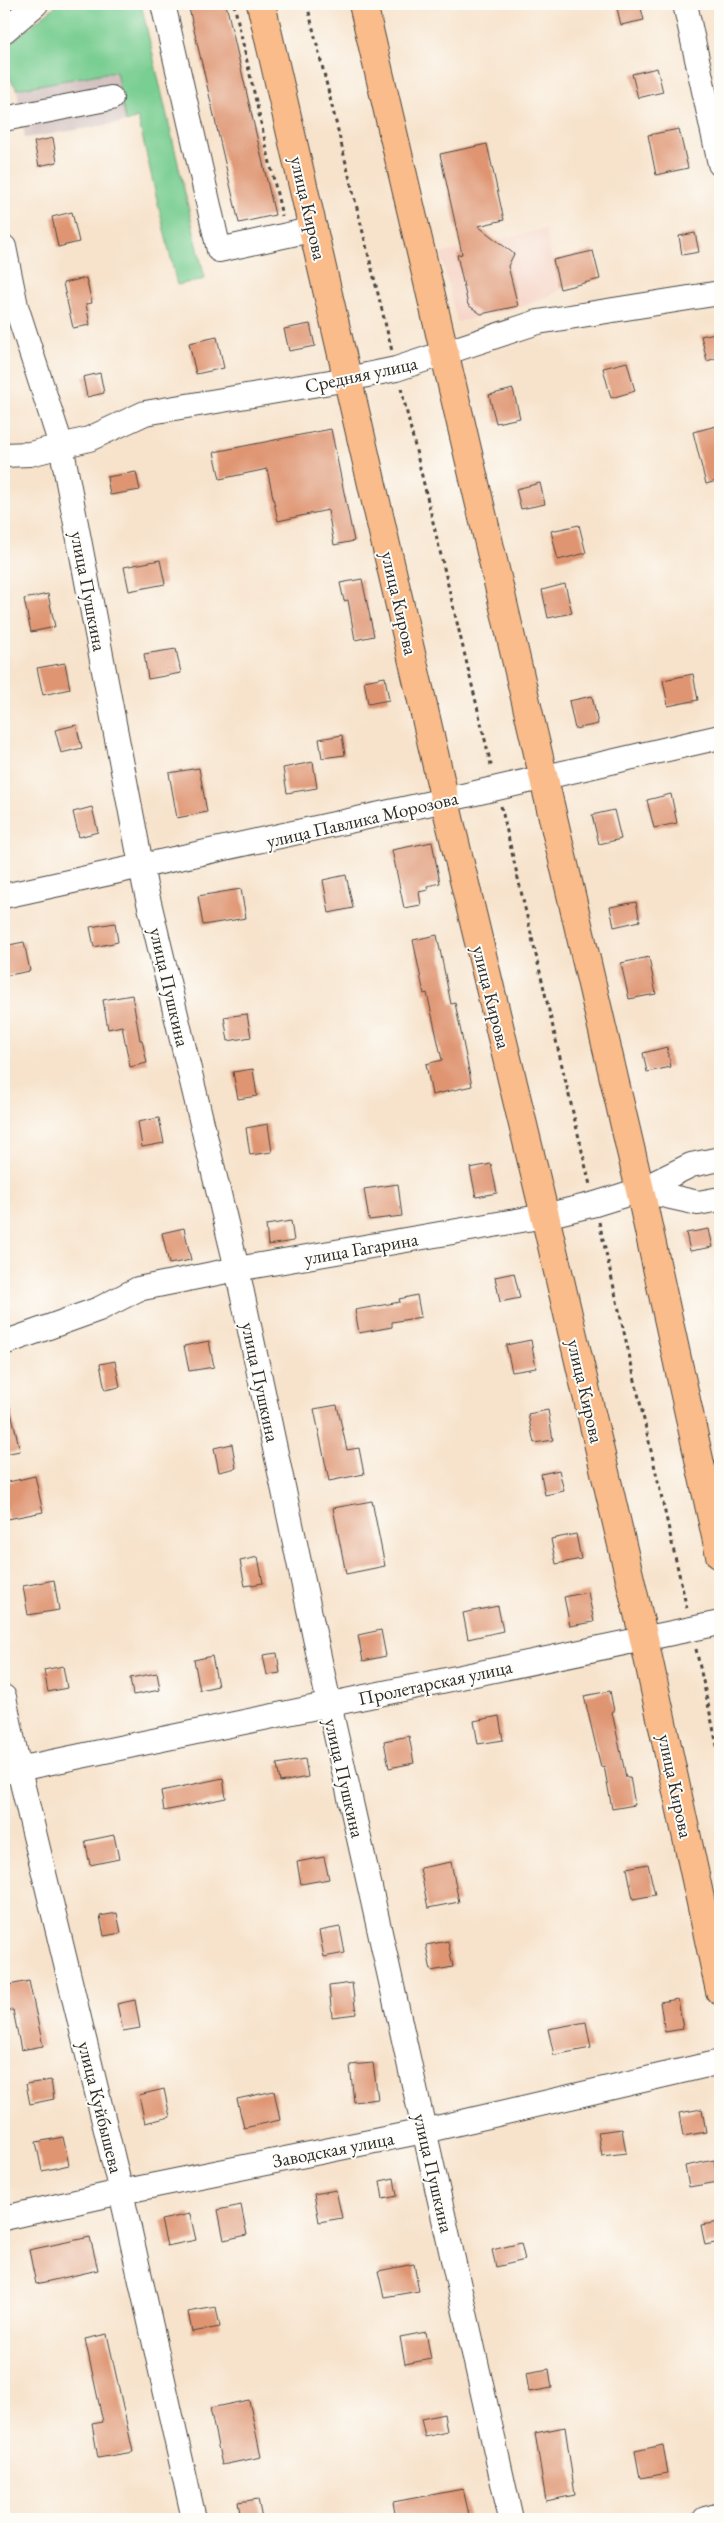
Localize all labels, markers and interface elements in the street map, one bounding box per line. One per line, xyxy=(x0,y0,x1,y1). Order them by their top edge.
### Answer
street label: улица Кирова xyxy=(284,154,333,263)
street label: Средняя улица xyxy=(303,350,420,399)
street label: улица Пушкина xyxy=(65,529,112,654)
street label: улица Кирова xyxy=(375,549,424,658)
street label: улица Павлика Морозова xyxy=(264,785,461,854)
street label: улица Пушкина xyxy=(144,925,196,1050)
street label: улица Кирова xyxy=(467,943,517,1052)
street label: улица Гагарина xyxy=(302,1226,420,1271)
street label: улица Пушкина xyxy=(236,1320,286,1445)
street label: улица Кирова xyxy=(561,1337,610,1446)
street label: Пролетарская улица xyxy=(356,1654,515,1711)
street label: улица Пушкина xyxy=(319,1716,371,1841)
street label: улица Кирова xyxy=(652,1732,699,1841)
street label: улица Куйбышева xyxy=(72,2039,129,2176)
street label: улица Пушкина xyxy=(408,2111,460,2236)
street label: Заводская улица xyxy=(270,2125,396,2174)

